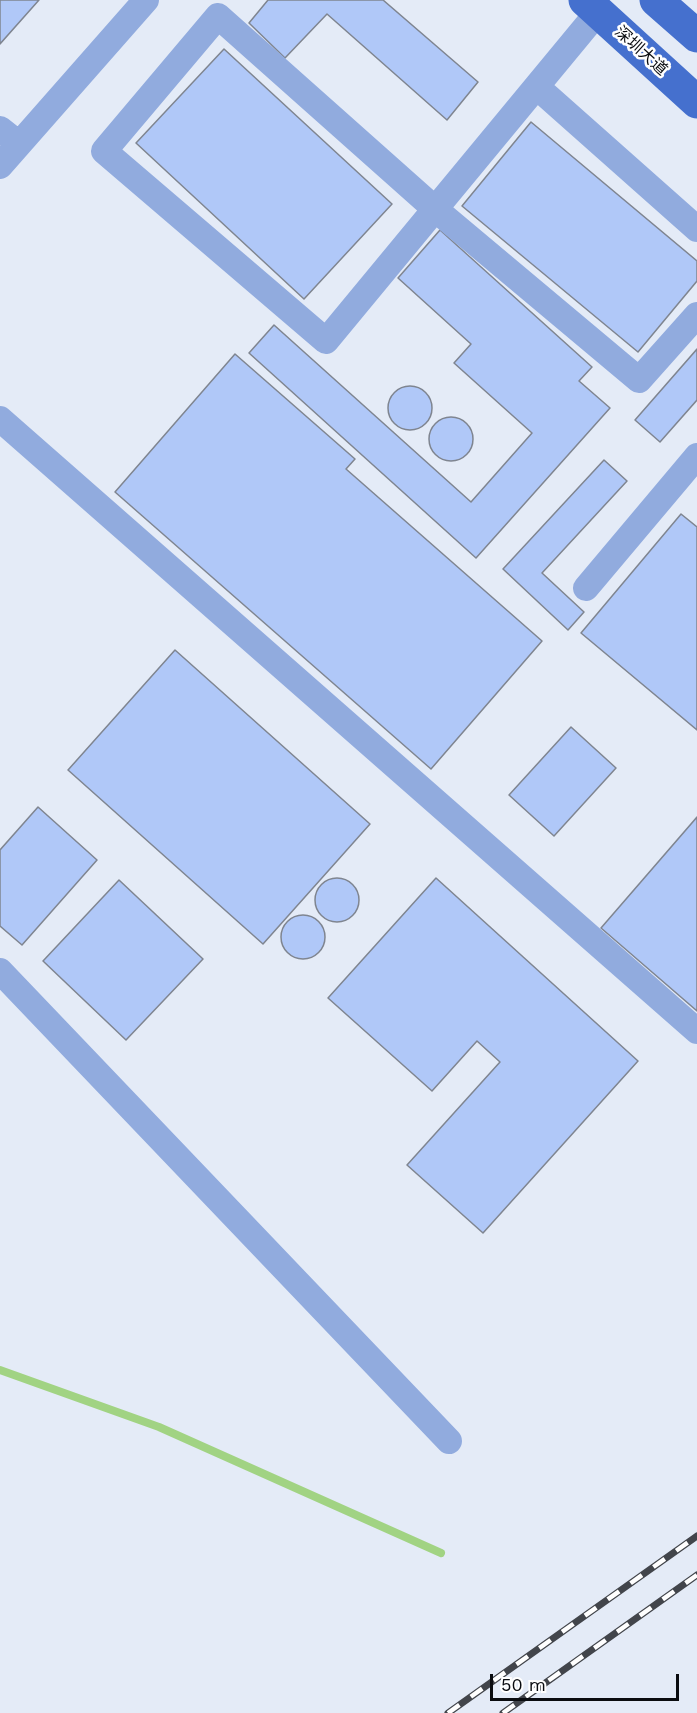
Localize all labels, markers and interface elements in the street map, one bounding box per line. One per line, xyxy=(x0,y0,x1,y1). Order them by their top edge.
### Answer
street label: 深圳大道 xyxy=(611,22,671,80)
scale bar xyxy=(493,1662,682,1700)
text: 50 m xyxy=(501,1674,546,1695)

